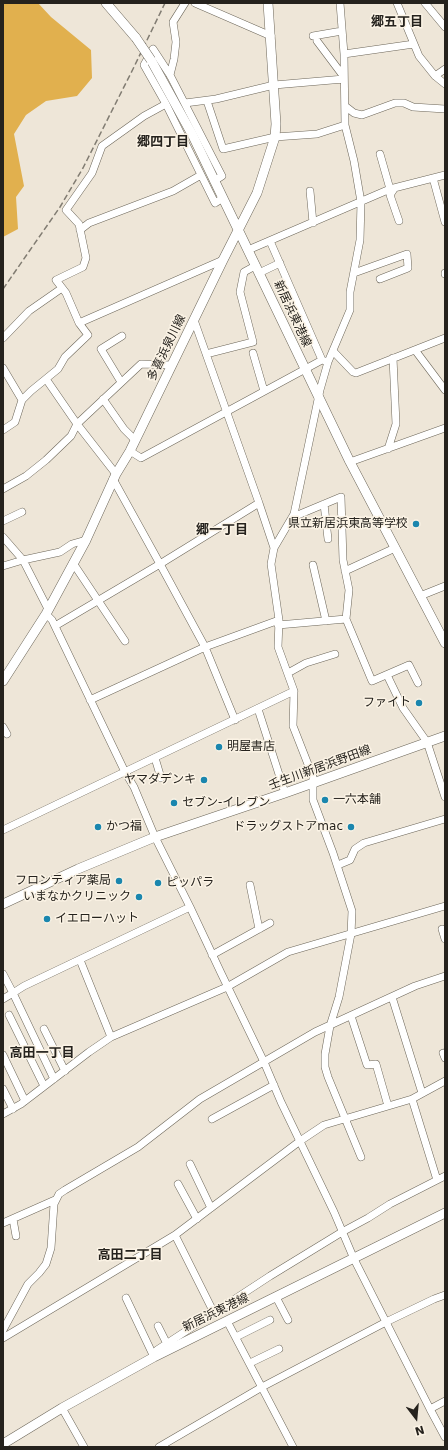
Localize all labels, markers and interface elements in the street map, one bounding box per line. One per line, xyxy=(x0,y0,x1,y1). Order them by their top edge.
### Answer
district label: 郷五丁目 xyxy=(371,15,423,31)
district label: 郷四丁目 xyxy=(137,135,189,151)
street label: 新居浜東港線 xyxy=(270,278,314,350)
street label: 多喜浜泉川線 xyxy=(145,312,189,384)
place label: 県立新居浜東高等学校 xyxy=(288,517,408,531)
marker: 県立新居浜東高等学校 xyxy=(411,519,421,529)
district label: 郷一丁目 xyxy=(196,523,248,539)
place label: ファイト xyxy=(363,696,411,710)
marker: ファイト xyxy=(414,698,424,708)
place label: 明屋書店 xyxy=(227,740,275,754)
marker: 明屋書店 xyxy=(214,742,224,752)
street label: 壬生川新居浜野田線 xyxy=(267,743,373,793)
place label: ヤマダデンキ xyxy=(124,773,196,787)
marker: ヤマダデンキ xyxy=(199,775,209,785)
place label: 一六本舗 xyxy=(333,793,381,807)
marker: 一六本舗 xyxy=(320,795,330,805)
place label: セブン-イレブン xyxy=(182,796,270,810)
marker: セブン-イレブン xyxy=(169,798,179,808)
place label: かつ福 xyxy=(106,820,142,834)
place label: ドラッグストアmac xyxy=(233,820,343,834)
marker: かつ福 xyxy=(93,822,103,832)
marker: ドラッグストアmac xyxy=(346,822,356,832)
place label: フロンティア薬局 xyxy=(15,874,111,888)
marker: フロンティア薬局 xyxy=(114,876,124,886)
place label: ピッパラ xyxy=(166,876,214,890)
marker: ピッパラ xyxy=(153,878,163,888)
place label: いまなかクリニック xyxy=(23,890,131,904)
marker: いまなかクリニック xyxy=(134,892,144,902)
place label: イエローハット xyxy=(55,912,139,926)
marker: イエローハット xyxy=(42,914,52,924)
district label: 高田一丁目 xyxy=(10,1046,74,1062)
district label: 高田二丁目 xyxy=(98,1248,162,1264)
street label: 新居浜東港線 xyxy=(180,1291,252,1335)
north arrow xyxy=(396,1398,436,1438)
text: N xyxy=(413,1422,426,1438)

